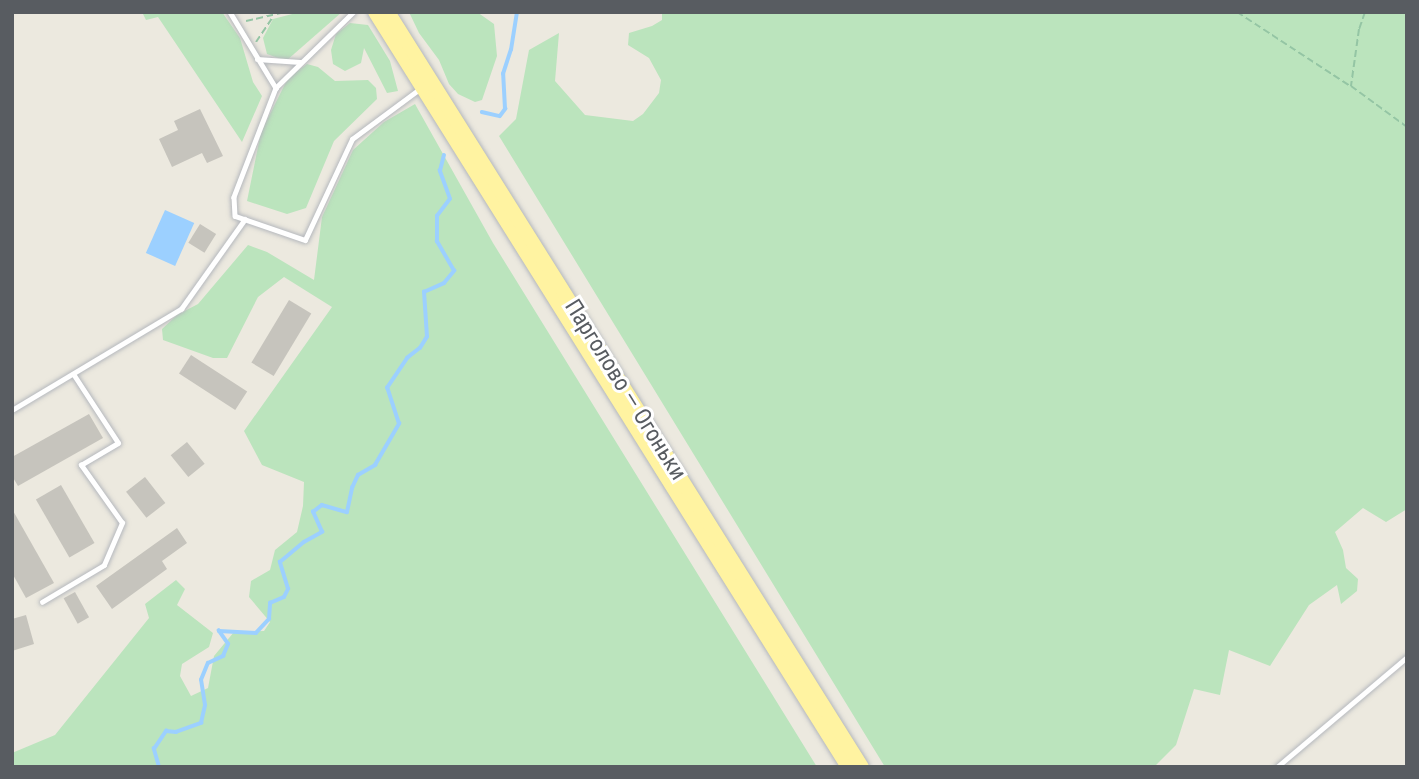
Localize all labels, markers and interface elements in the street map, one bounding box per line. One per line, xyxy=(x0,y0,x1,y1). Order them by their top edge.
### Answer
street label: Парголово — Огоньки xyxy=(558,294,692,486)

